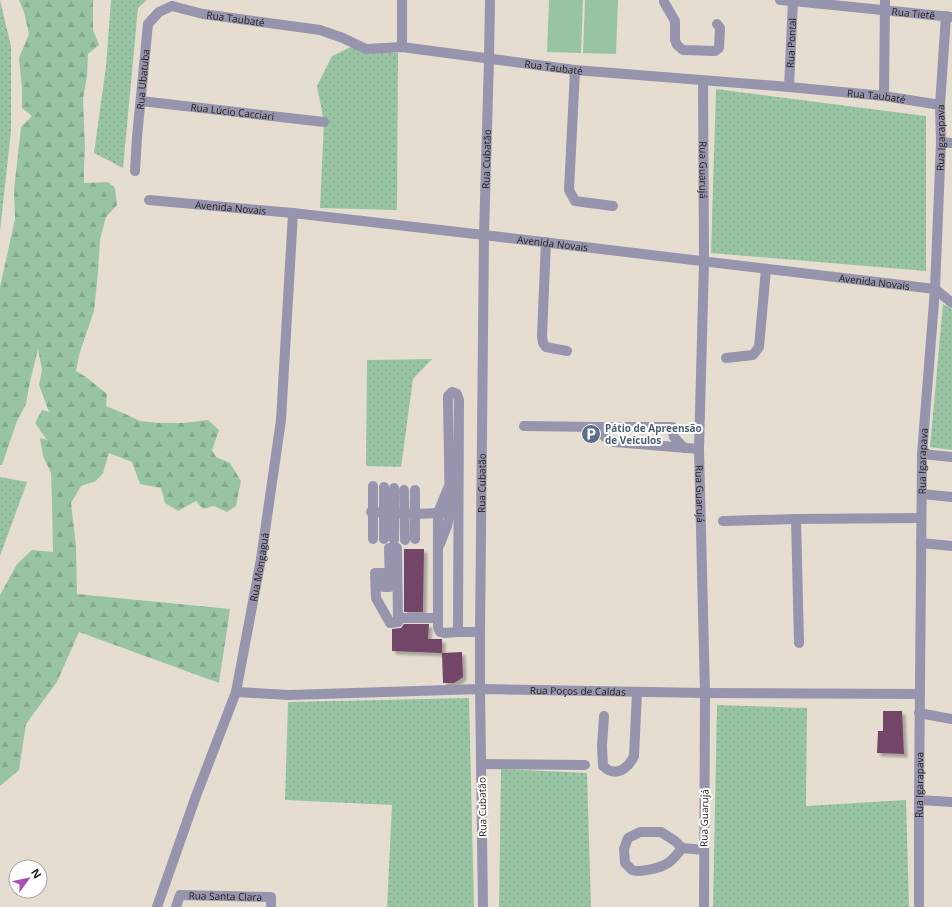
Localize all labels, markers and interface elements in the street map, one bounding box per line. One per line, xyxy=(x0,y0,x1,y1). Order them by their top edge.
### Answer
street label: Rua Tietê xyxy=(891,4,936,22)
street label: Rua Taubaté xyxy=(206,8,266,29)
street label: Rua Pontal xyxy=(783,18,799,69)
street label: Rua Ubatuba xyxy=(133,48,153,110)
street label: Rua Taubaté xyxy=(524,56,584,78)
street label: Rua Taubaté xyxy=(847,86,907,106)
street label: Rua Lúcio Cacciari xyxy=(190,100,275,123)
street label: Rua Igarapava xyxy=(933,104,948,171)
street label: Rua Cubatão xyxy=(478,129,494,189)
street label: Rua Guarujá xyxy=(696,141,711,199)
street label: Avenida Novais xyxy=(195,197,267,218)
street label: Avenida Novais xyxy=(516,232,589,254)
street label: Avenida Novais xyxy=(838,271,911,293)
place label: Pátio de Apreensão de Veículos xyxy=(605,421,702,447)
parking icon: Pátio de Apreensão de Veículos xyxy=(580,423,602,445)
street label: Rua Igarapava xyxy=(915,427,931,494)
street label: Rua Cubatão xyxy=(474,453,489,513)
street label: Rua Guarujá xyxy=(692,465,708,523)
street label: Rua Mongaguá xyxy=(246,532,272,603)
street label: Rua Poços de Caldas xyxy=(530,683,626,699)
street label: Rua Igarapava xyxy=(912,752,926,818)
street label: Rua Cubatão xyxy=(474,777,490,837)
street label: Rua Guarujá xyxy=(696,789,712,847)
north arrow xyxy=(8,859,48,899)
text: N xyxy=(28,865,46,881)
street label: Rua Santa Clara xyxy=(188,888,262,904)

